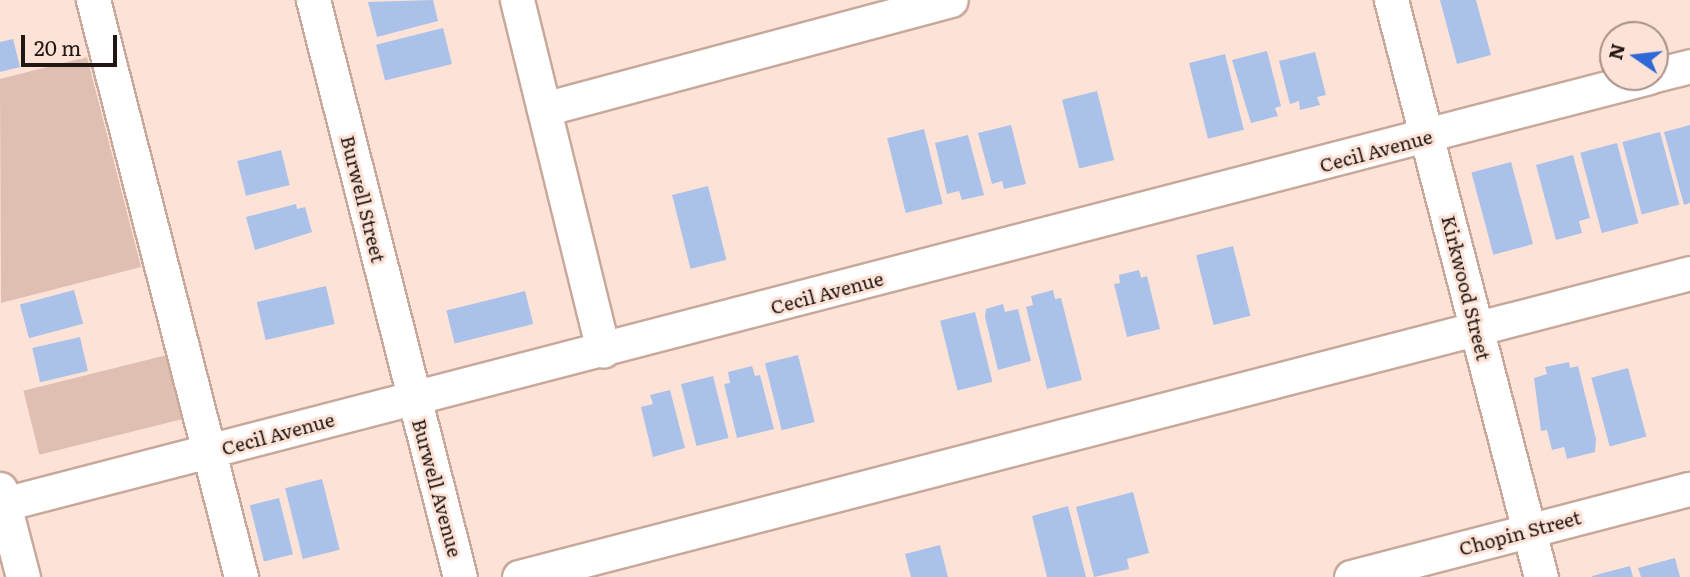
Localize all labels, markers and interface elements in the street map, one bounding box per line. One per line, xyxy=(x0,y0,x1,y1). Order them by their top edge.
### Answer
scale bar xyxy=(24,21,121,65)
north arrow xyxy=(1599,21,1669,91)
text: 20 m xyxy=(34,31,81,62)
text: N xyxy=(1600,40,1631,63)
street label: Cecil Avenue xyxy=(1317,125,1435,177)
street label: Burwell Street xyxy=(336,133,390,265)
street label: Kirkwood Street xyxy=(1437,213,1495,363)
street label: Cecil Avenue xyxy=(768,267,886,319)
street label: Cecil Avenue xyxy=(219,408,337,460)
street label: Burwell Avenue xyxy=(408,416,466,560)
street label: Chopin Street xyxy=(1457,506,1583,560)

